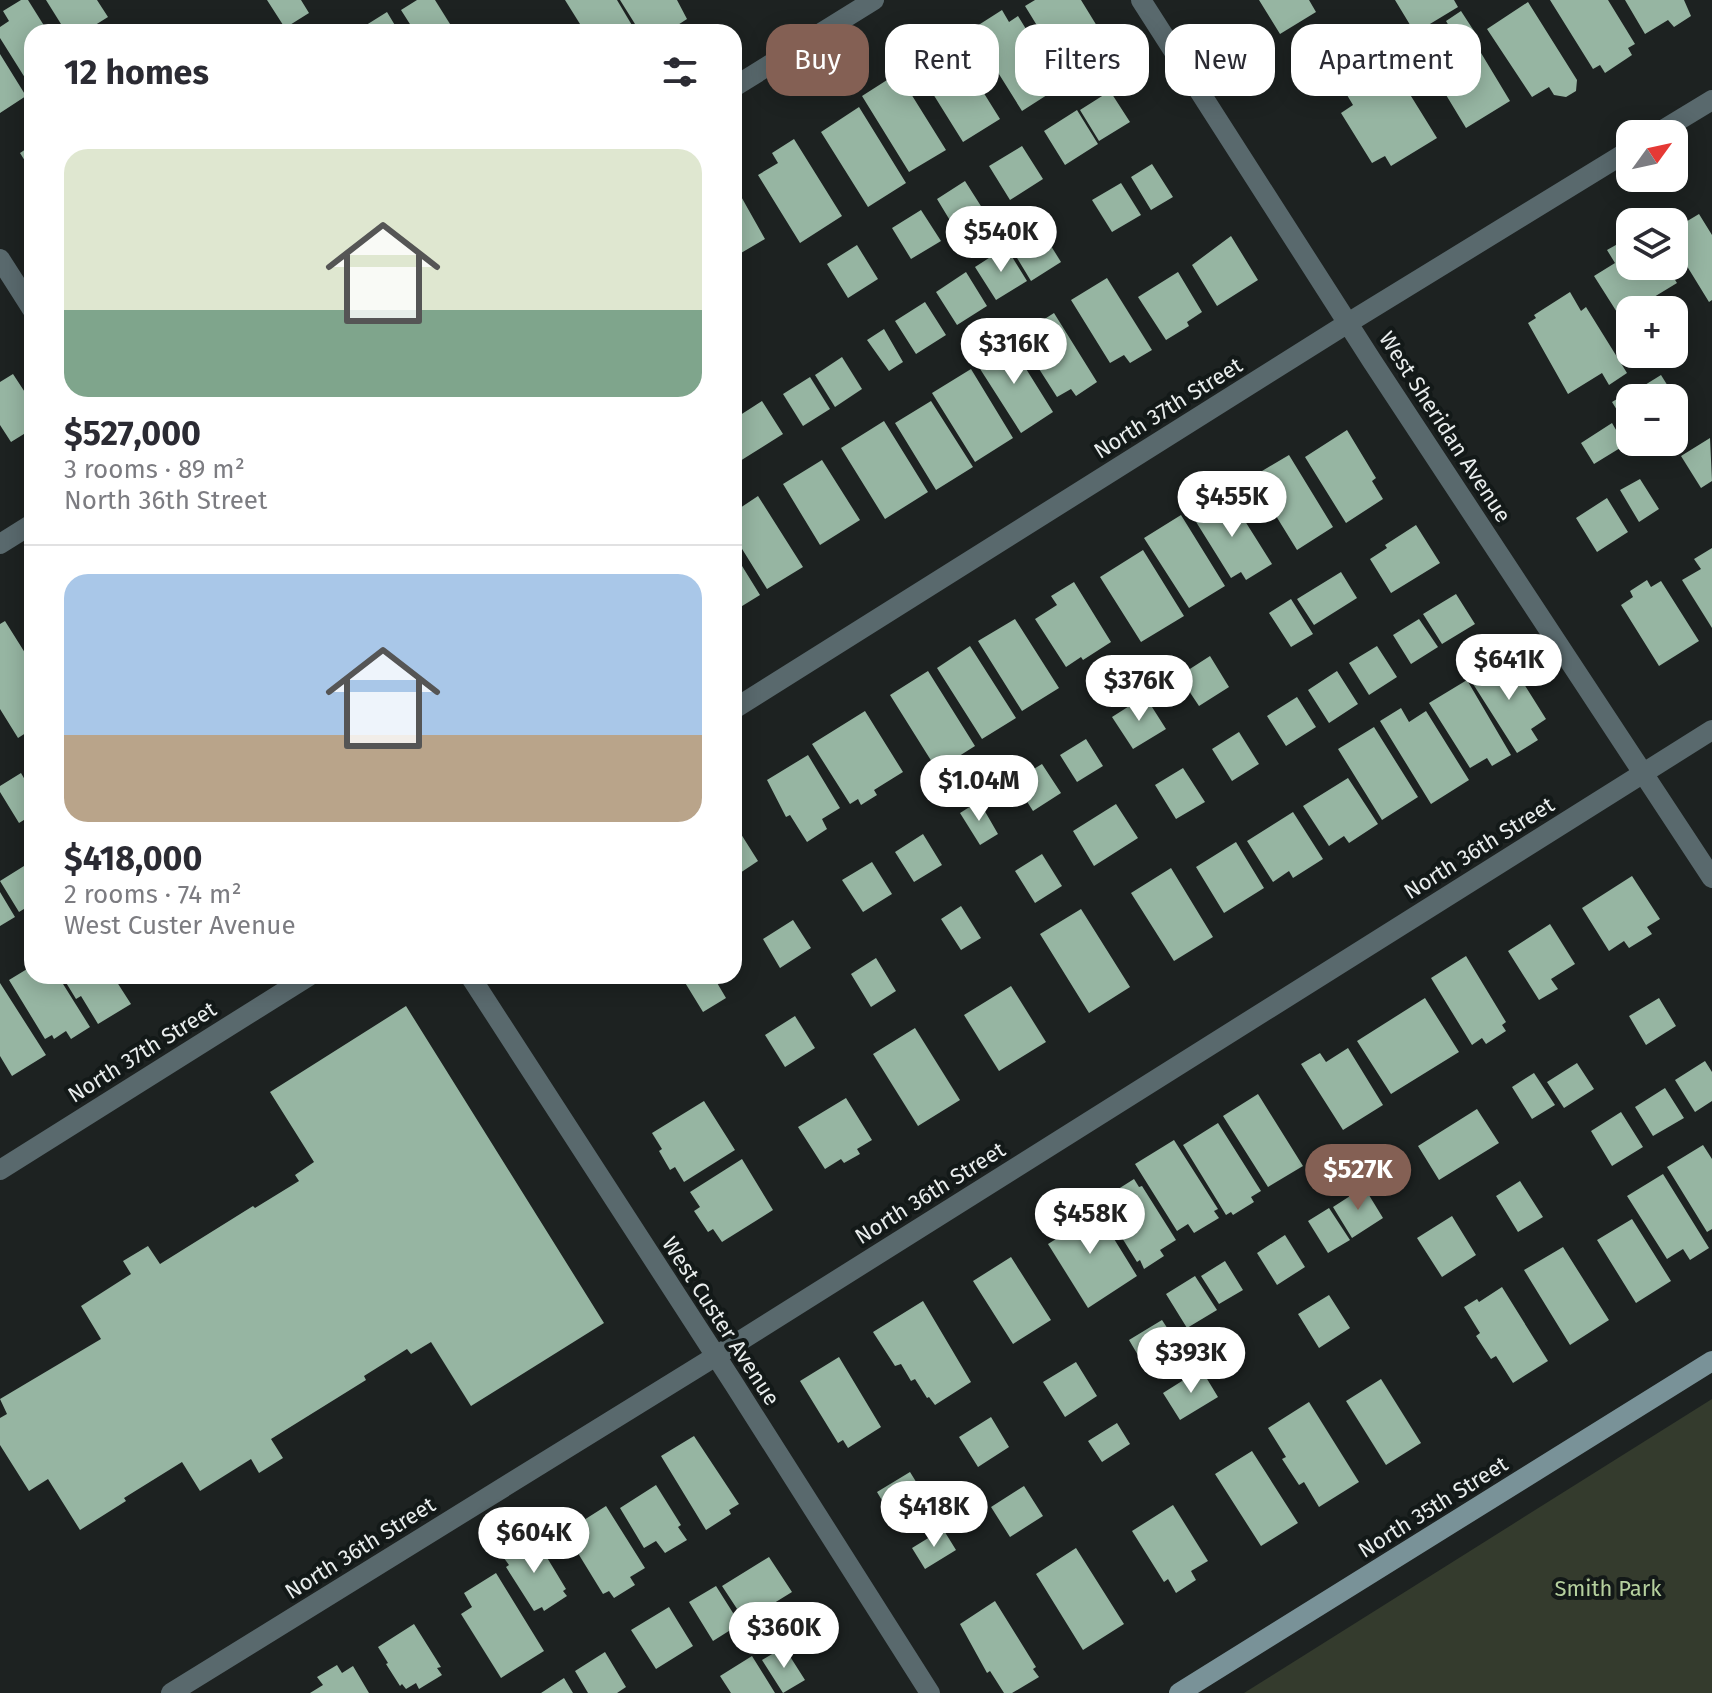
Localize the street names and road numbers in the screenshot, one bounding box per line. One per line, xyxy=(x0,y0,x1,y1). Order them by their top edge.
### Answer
street label: West Sheridan Avenue xyxy=(1373,326,1517,528)
street label: North 37th Street xyxy=(1089,351,1247,465)
street label: North 36th Street xyxy=(1399,791,1559,905)
street label: North 37th Street xyxy=(63,995,221,1109)
street label: North 36th Street xyxy=(850,1136,1010,1250)
street label: West Custer Avenue xyxy=(656,1231,786,1411)
street label: North 35th Street xyxy=(1353,1450,1513,1564)
street label: North 36th Street xyxy=(280,1491,440,1605)

